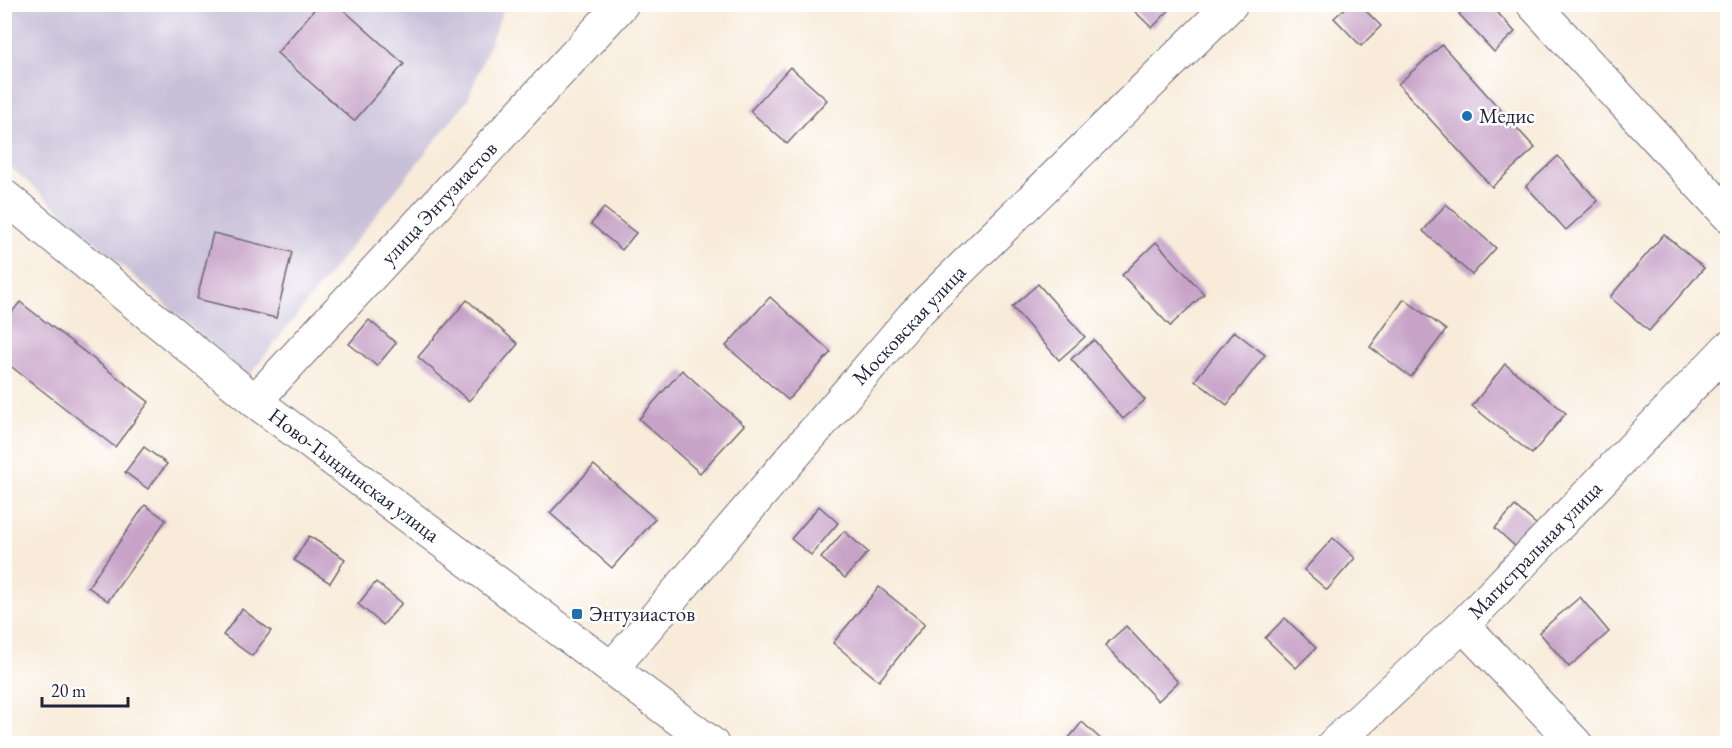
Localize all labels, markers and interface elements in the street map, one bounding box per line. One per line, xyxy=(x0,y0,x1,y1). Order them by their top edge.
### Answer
place label: Медис xyxy=(1479,102,1535,129)
marker: Медис xyxy=(1460,109,1474,123)
street label: улица Энтузиастов xyxy=(374,135,503,270)
street label: Московская улица xyxy=(846,258,972,391)
street label: Ново-Тындинская улица xyxy=(263,401,446,548)
street label: Магистральная улица xyxy=(1462,475,1608,624)
place label: Энтузиастов xyxy=(589,600,695,627)
marker: Энтузиастов xyxy=(570,607,584,621)
scale bar xyxy=(42,670,128,708)
text: 20 m xyxy=(51,679,86,702)

